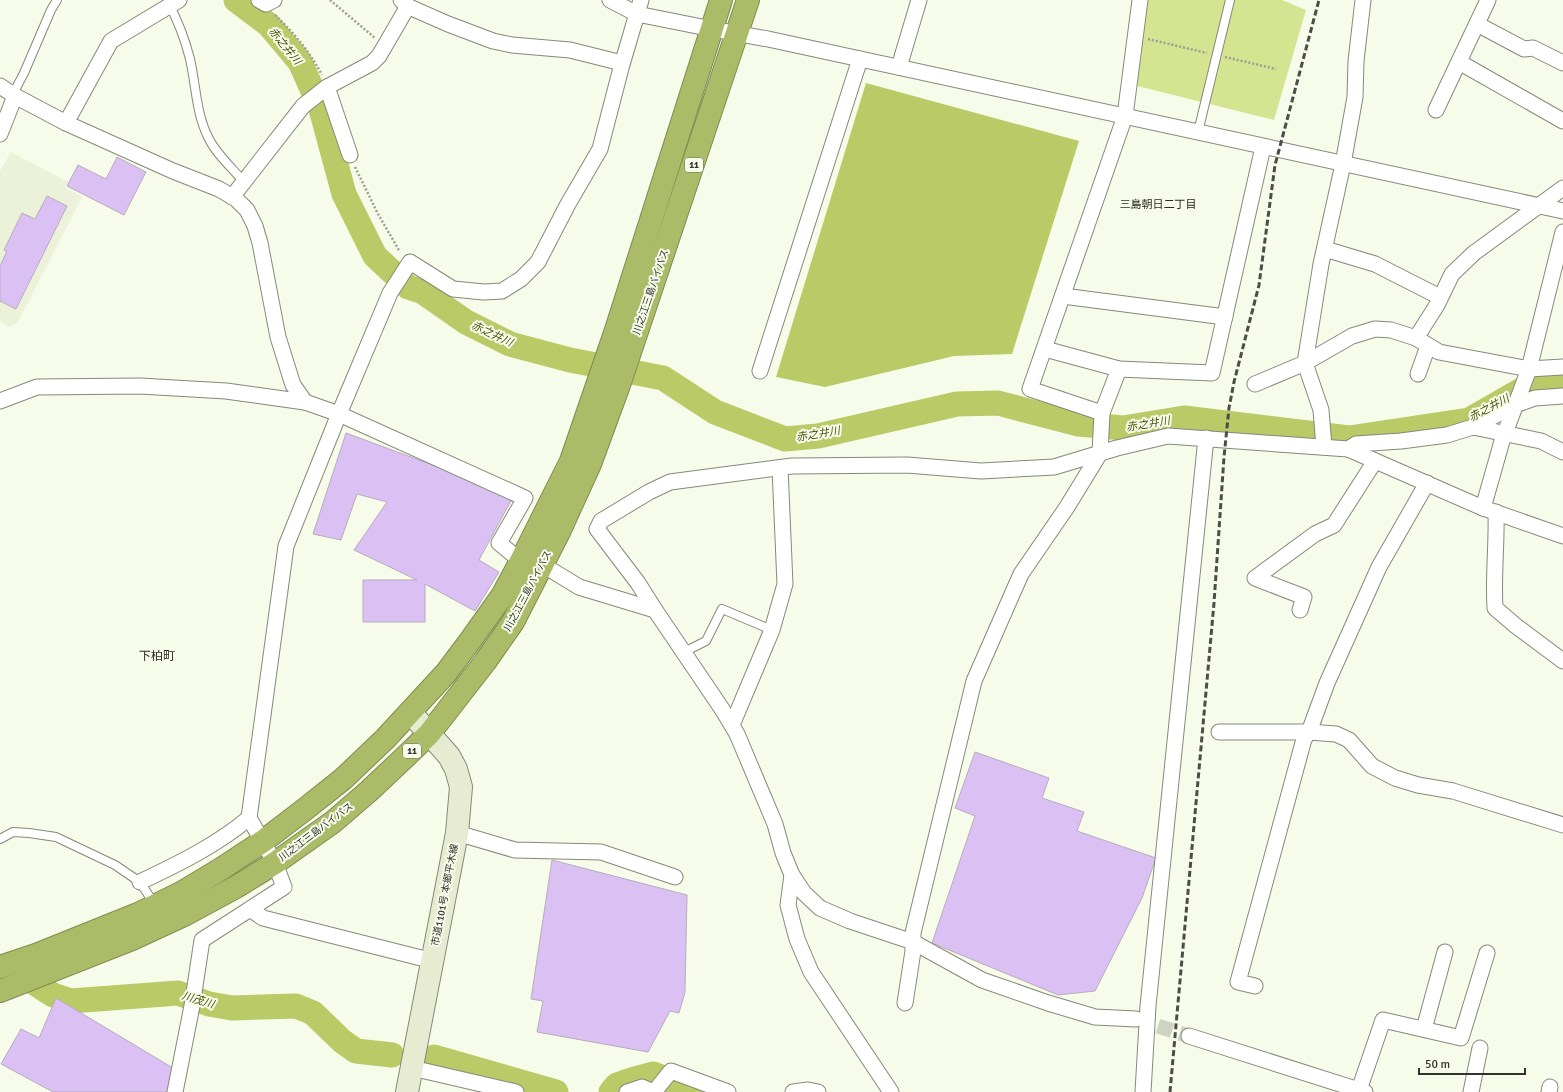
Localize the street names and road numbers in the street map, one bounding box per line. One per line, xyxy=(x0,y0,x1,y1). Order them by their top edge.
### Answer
road number: 11 xyxy=(685,158,703,172)
street label: 川之江三島バイパス xyxy=(631,248,671,336)
street label: 川之江三島バイパス xyxy=(502,549,554,633)
road number: 11 xyxy=(403,744,421,758)
street label: 川之江三島バイパス xyxy=(277,800,355,864)
street label: 市道1101号 本郷平木線 xyxy=(429,843,461,947)

